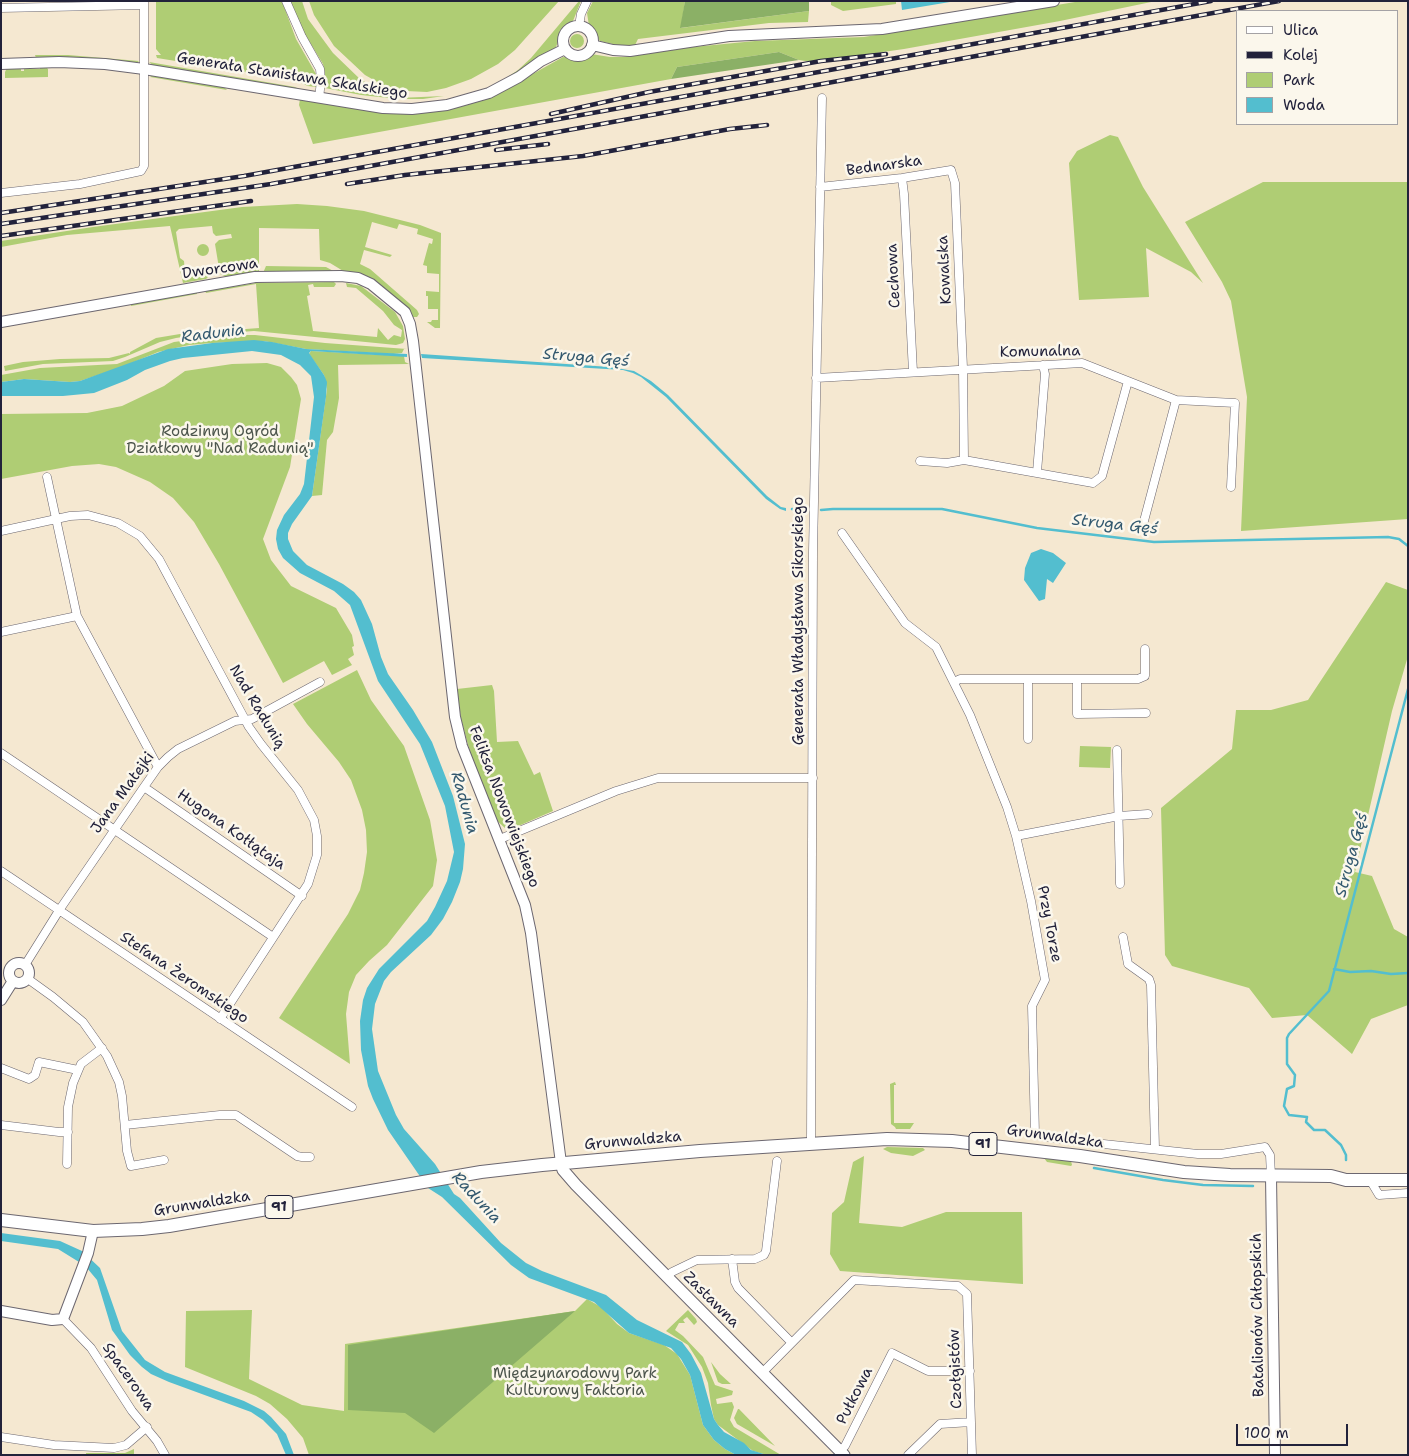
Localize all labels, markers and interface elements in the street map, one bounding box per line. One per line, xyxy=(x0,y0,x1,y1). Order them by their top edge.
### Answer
legend xyxy=(1236,10,1399,125)
text: Ulica xyxy=(1283,20,1318,40)
text: Kolej xyxy=(1283,45,1318,65)
street label: Generała Stanisława Skalskiego xyxy=(175,49,409,103)
text: Park xyxy=(1283,70,1315,90)
text: Woda xyxy=(1283,95,1325,115)
street label: Bednarska xyxy=(845,152,923,180)
street label: Kowalska xyxy=(934,235,956,305)
street label: Cechowa xyxy=(883,243,905,309)
street label: Dworcowa xyxy=(181,255,259,283)
water label: Radunia xyxy=(180,321,246,347)
street label: Komunalna xyxy=(999,342,1081,362)
water label: Struga Gęś xyxy=(542,345,630,371)
park label: Rodzinny Ogród Działkowy "Nad Radunią" xyxy=(126,423,314,458)
street label: Generała Władysława Sikorskiego xyxy=(790,497,808,745)
water label: Struga Gęś xyxy=(1071,511,1159,539)
street label: Nad Radunią xyxy=(225,662,289,752)
street label: Feliksa Nowowiejskiego xyxy=(465,724,543,890)
street label: Jana Matejki xyxy=(87,749,159,837)
water label: Radunia xyxy=(446,770,482,836)
street label: Hugona Kołłątaja xyxy=(173,786,289,874)
water label: Struga Gęś xyxy=(1332,811,1372,899)
street label: Przy Torze xyxy=(1033,884,1065,964)
street label: Stefana Żeromskiego xyxy=(116,928,252,1028)
street label: Grunwaldzka xyxy=(1006,1121,1104,1153)
street label: Grunwaldzka xyxy=(584,1128,682,1154)
road number: 91 xyxy=(969,1132,997,1156)
water label: Radunia xyxy=(447,1168,505,1228)
street label: Grunwaldzka xyxy=(152,1187,252,1221)
road number: 91 xyxy=(265,1196,293,1218)
street label: Batalionów Chłopskich xyxy=(1248,1233,1268,1397)
street label: Zastawna xyxy=(679,1268,743,1332)
street label: Czołgistów xyxy=(946,1329,966,1409)
street label: Spacerowa xyxy=(98,1340,158,1414)
park label: Międzynarodowy Park Kulturowy Faktoria xyxy=(493,1365,657,1400)
street label: Pułkowa xyxy=(833,1365,877,1427)
scale bar xyxy=(1239,1414,1352,1446)
text: 100 m xyxy=(1244,1423,1289,1443)

